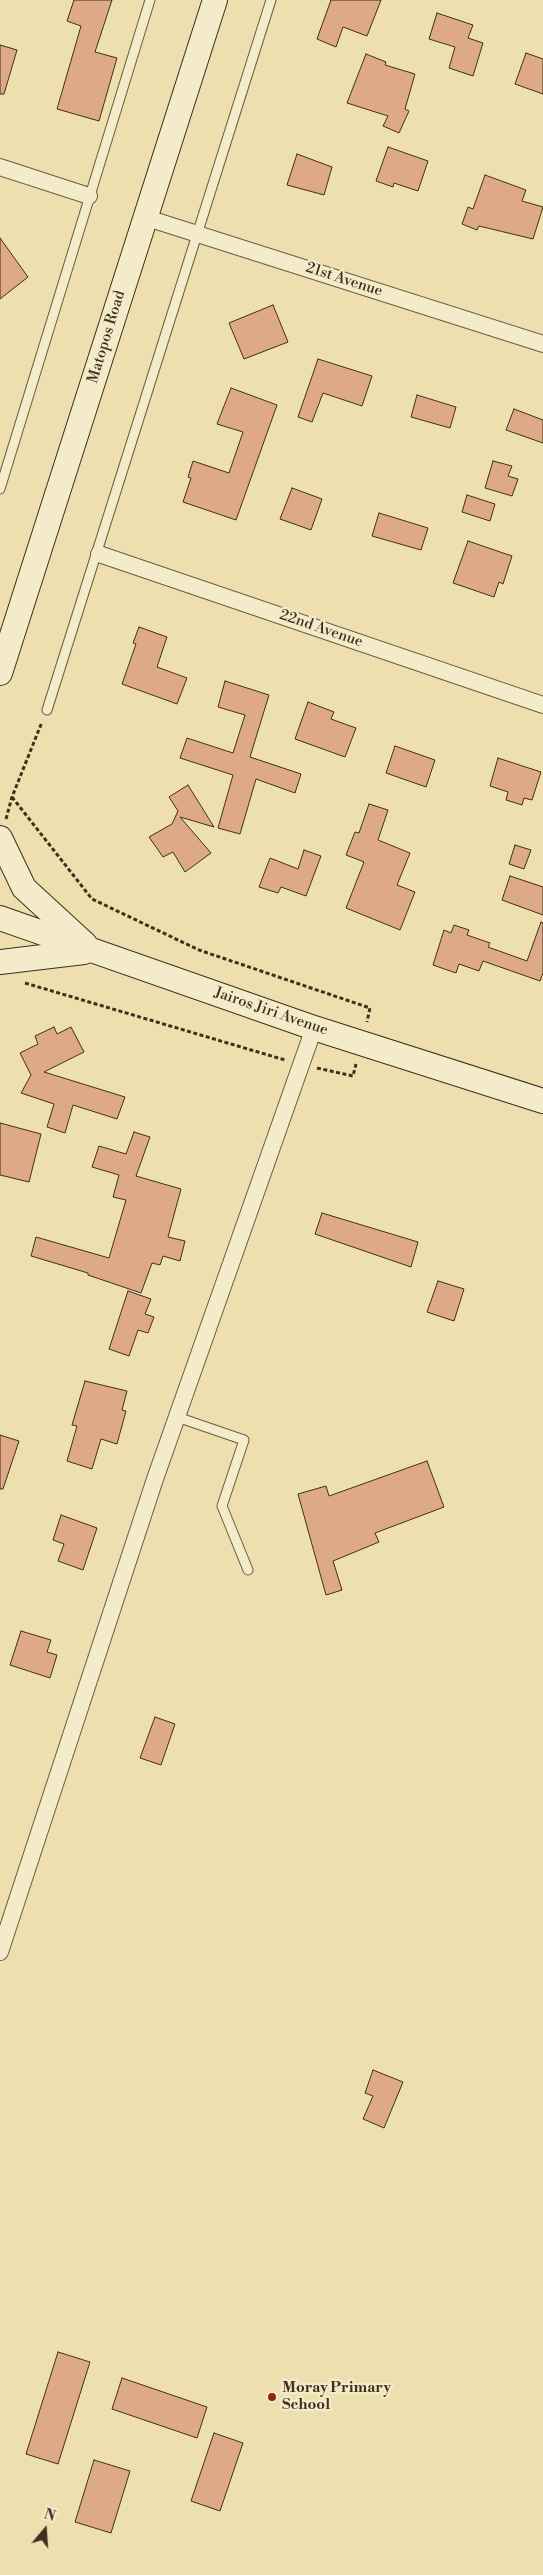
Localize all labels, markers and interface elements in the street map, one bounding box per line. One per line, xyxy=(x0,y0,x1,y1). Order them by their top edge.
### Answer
street label: 21st Avenue xyxy=(303,259,385,301)
street label: Matopos Road xyxy=(84,288,130,386)
street label: 22nd Avenue xyxy=(277,606,365,652)
street label: Jairos Jiri Avenue xyxy=(212,984,330,1040)
place label: Moray Primary School xyxy=(282,2379,391,2414)
marker: Moray Primary School xyxy=(266,2391,278,2403)
north arrow xyxy=(20,2505,70,2555)
text: N xyxy=(42,2505,58,2526)

